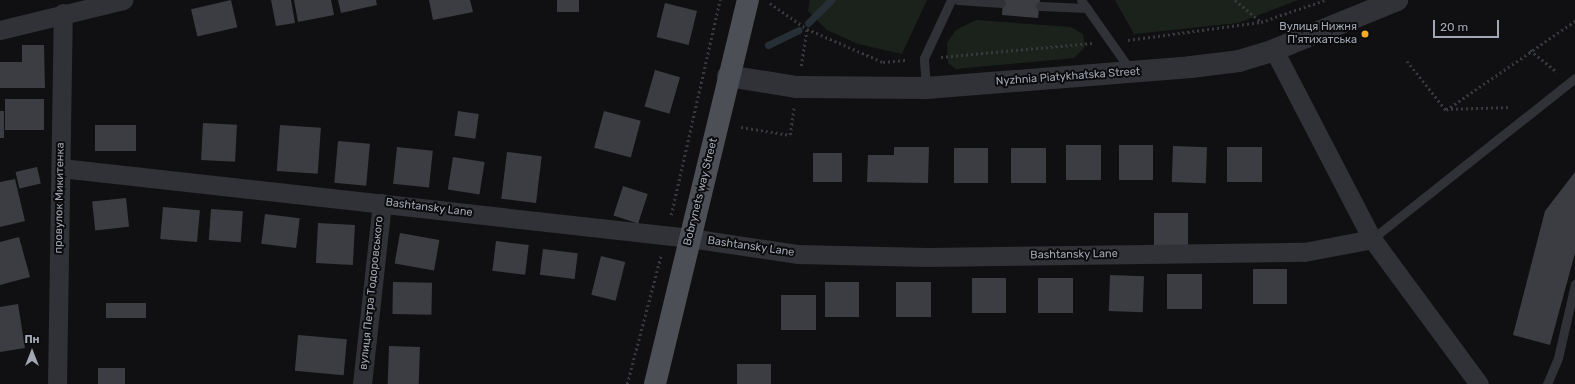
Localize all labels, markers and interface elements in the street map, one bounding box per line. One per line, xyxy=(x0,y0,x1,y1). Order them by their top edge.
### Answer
scale bar xyxy=(1435,12,1501,38)
text: 20 m xyxy=(1440,20,1468,34)
place label: Вулиця Нижня П'ятихатська xyxy=(1279,21,1357,47)
marker: Вулиця Нижня П'ятихатська xyxy=(1360,29,1370,39)
street label: Nyzhnia Piatykhatska Street xyxy=(995,65,1141,89)
street label: Bobrynets way Street xyxy=(681,137,721,247)
street label: провулок Микитенка xyxy=(52,142,68,254)
street label: Bashtansky Lane xyxy=(385,196,473,220)
street label: вулиця Петра Тодоровського xyxy=(357,215,387,371)
street label: Bashtansky Lane xyxy=(707,234,795,260)
street label: Bashtansky Lane xyxy=(1030,248,1118,262)
north arrow xyxy=(12,332,52,372)
text: Пн xyxy=(24,333,40,346)

